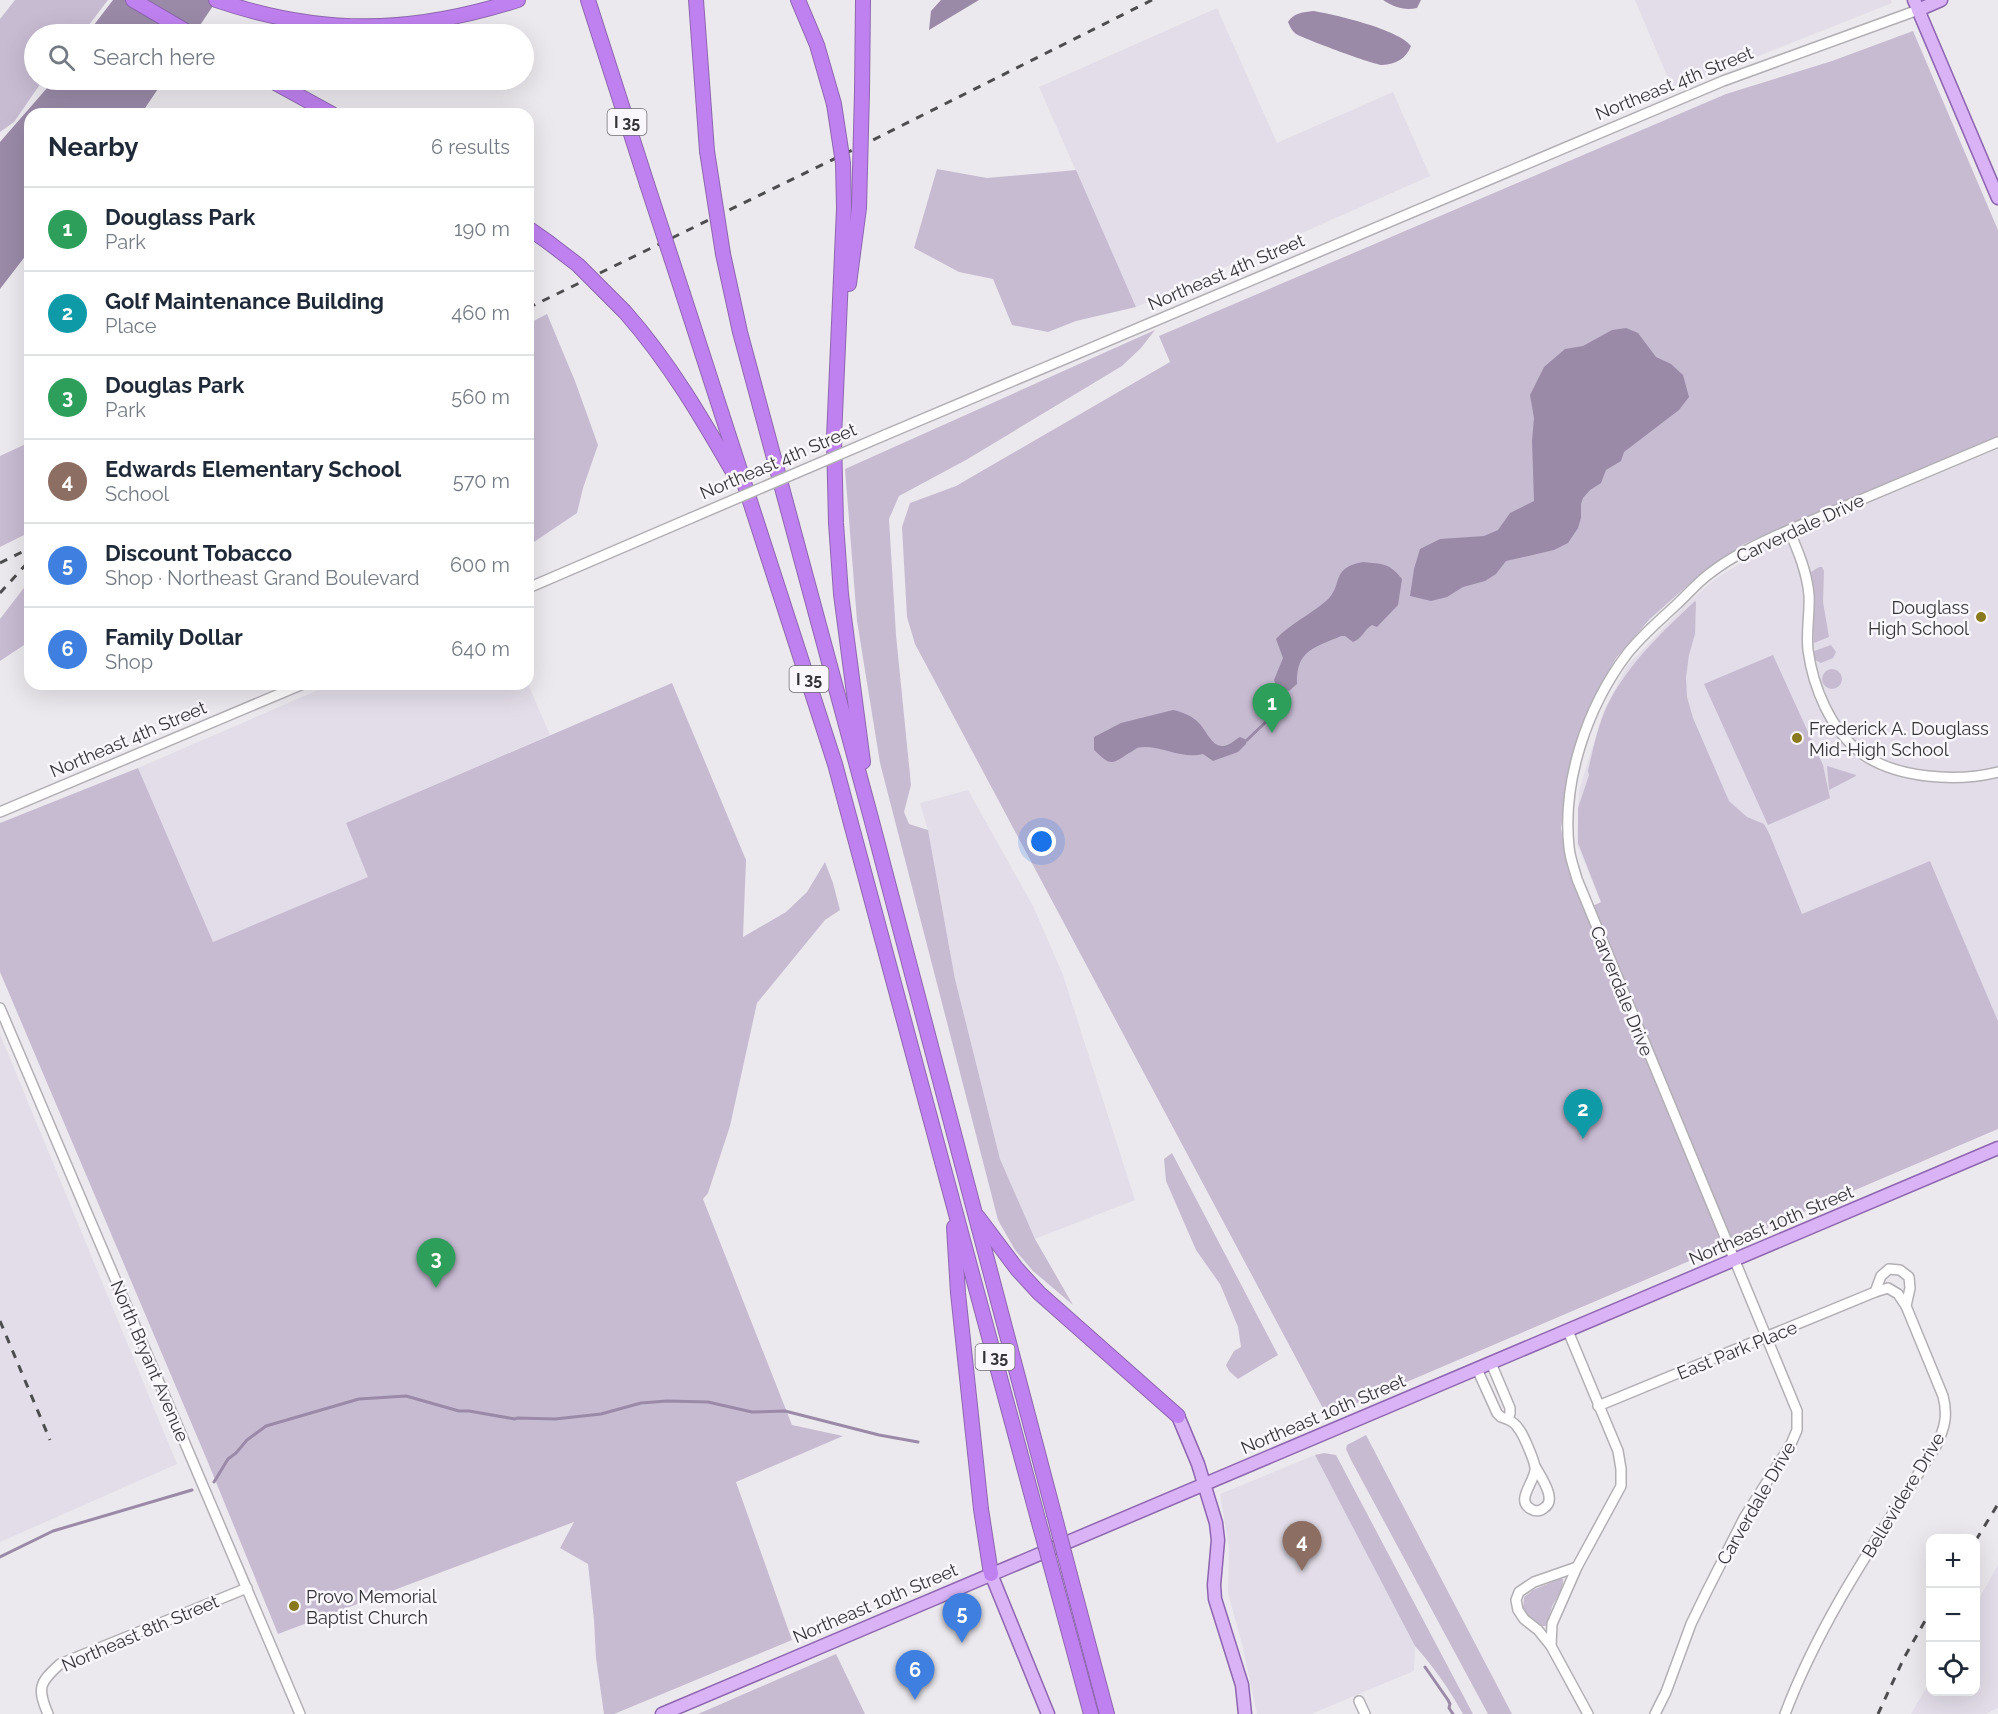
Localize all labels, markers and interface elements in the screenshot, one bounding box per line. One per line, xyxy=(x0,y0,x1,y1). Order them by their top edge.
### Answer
search box xyxy=(24,24,534,90)
icon: search xyxy=(45,41,78,74)
street label: Northeast 4th Street xyxy=(1592,42,1756,124)
text: Search here xyxy=(93,44,215,70)
road number: I 35 xyxy=(608,109,646,135)
text: Nearby xyxy=(48,132,138,162)
text: 6 results xyxy=(431,135,510,159)
text: Douglass Park xyxy=(105,204,255,230)
text: 1 xyxy=(63,217,72,241)
text: 190 m xyxy=(454,217,510,241)
text: Park xyxy=(105,230,146,254)
street label: Northeast 4th Street xyxy=(1145,230,1307,314)
text: Golf Maintenance Building xyxy=(105,288,384,314)
text: 2 xyxy=(62,301,73,325)
text: 460 m xyxy=(451,301,510,325)
text: Place xyxy=(105,314,156,338)
text: Douglas Park xyxy=(105,372,244,398)
text: 3 xyxy=(62,385,73,409)
text: 560 m xyxy=(451,385,510,409)
text: Park xyxy=(105,398,146,422)
street label: Northeast 4th Street xyxy=(697,419,859,503)
text: Edwards Elementary School xyxy=(105,456,401,482)
text: 4 xyxy=(62,469,73,493)
text: 570 m xyxy=(453,469,510,493)
text: School xyxy=(105,482,169,506)
street label: Carverdale Drive xyxy=(1733,489,1868,567)
text: Discount Tobacco xyxy=(105,540,292,566)
text: 5 xyxy=(62,553,73,577)
text: 600 m xyxy=(450,553,510,577)
text: Shop · Northeast Grand Boulevard xyxy=(105,566,420,590)
place label: Douglass High School xyxy=(1868,597,1969,639)
marker: Douglass High School xyxy=(1974,610,1988,624)
text: Family Dollar xyxy=(105,624,243,650)
text: 6 xyxy=(61,637,74,661)
text: 640 m xyxy=(451,637,510,661)
text: Shop xyxy=(105,650,153,674)
road number: I 35 xyxy=(790,666,828,692)
pin: 1 xyxy=(1252,684,1292,733)
street label: Northeast 4th Street xyxy=(47,697,209,781)
place label: Frederick A. Douglass Mid-High School xyxy=(1809,718,1989,760)
marker: Frederick A. Douglass Mid-High School xyxy=(1790,731,1804,745)
your location xyxy=(1027,827,1056,856)
street label: Carverdale Drive xyxy=(1586,923,1658,1059)
pin: 2 xyxy=(1564,1090,1602,1139)
street label: Northeast 10th Street xyxy=(1686,1181,1856,1269)
pin: 3 xyxy=(416,1238,456,1288)
street label: North Bryant Avenue xyxy=(107,1277,194,1445)
street label: East Park Place xyxy=(1674,1316,1801,1384)
road number: I 35 xyxy=(976,1344,1014,1370)
street label: Northeast 10th Street xyxy=(1238,1370,1408,1458)
street label: Bellevidere Drive xyxy=(1857,1428,1949,1561)
street label: Carverdale Drive xyxy=(1712,1437,1800,1568)
pin: 4 xyxy=(1282,1522,1322,1571)
map controls xyxy=(1926,1534,1980,1696)
button: + xyxy=(1926,1534,1980,1588)
street label: Northeast 10th Street xyxy=(790,1559,960,1647)
place label: Provo Memorial Baptist Church xyxy=(306,1586,437,1628)
button: − xyxy=(1926,1588,1980,1642)
street label: Northeast 8th Street xyxy=(58,1590,222,1676)
pin: 5 xyxy=(942,1594,982,1643)
marker: Provo Memorial Baptist Church xyxy=(287,1599,301,1613)
button: locate xyxy=(1926,1642,1980,1696)
pin: 6 xyxy=(896,1650,934,1700)

